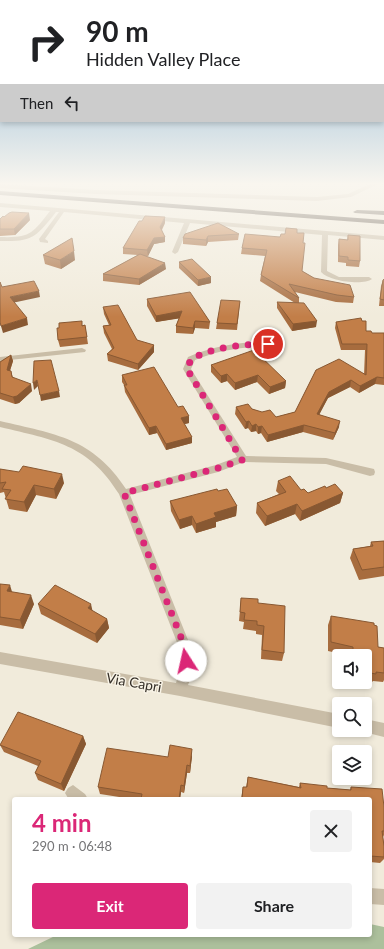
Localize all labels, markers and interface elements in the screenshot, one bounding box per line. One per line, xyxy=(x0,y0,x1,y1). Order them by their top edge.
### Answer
text: 90 m xyxy=(86,14,149,48)
icon: right xyxy=(20,16,72,68)
text: Hidden Valley Place xyxy=(86,48,241,70)
icon: left xyxy=(61,92,83,114)
text: Then xyxy=(20,94,53,112)
pin xyxy=(251,327,285,361)
icon: arrive xyxy=(257,333,279,355)
position arrow xyxy=(165,640,207,682)
map controls xyxy=(332,649,372,785)
button: sound xyxy=(332,649,372,689)
street label: Via Capri xyxy=(105,669,163,695)
button: search xyxy=(332,697,372,737)
button: layers xyxy=(332,745,372,785)
text: 4 min xyxy=(32,808,92,837)
button: close xyxy=(310,810,352,852)
text: 290 m · 06:48 xyxy=(32,838,112,854)
button: Exit xyxy=(32,883,188,929)
button: Share xyxy=(196,883,352,929)

